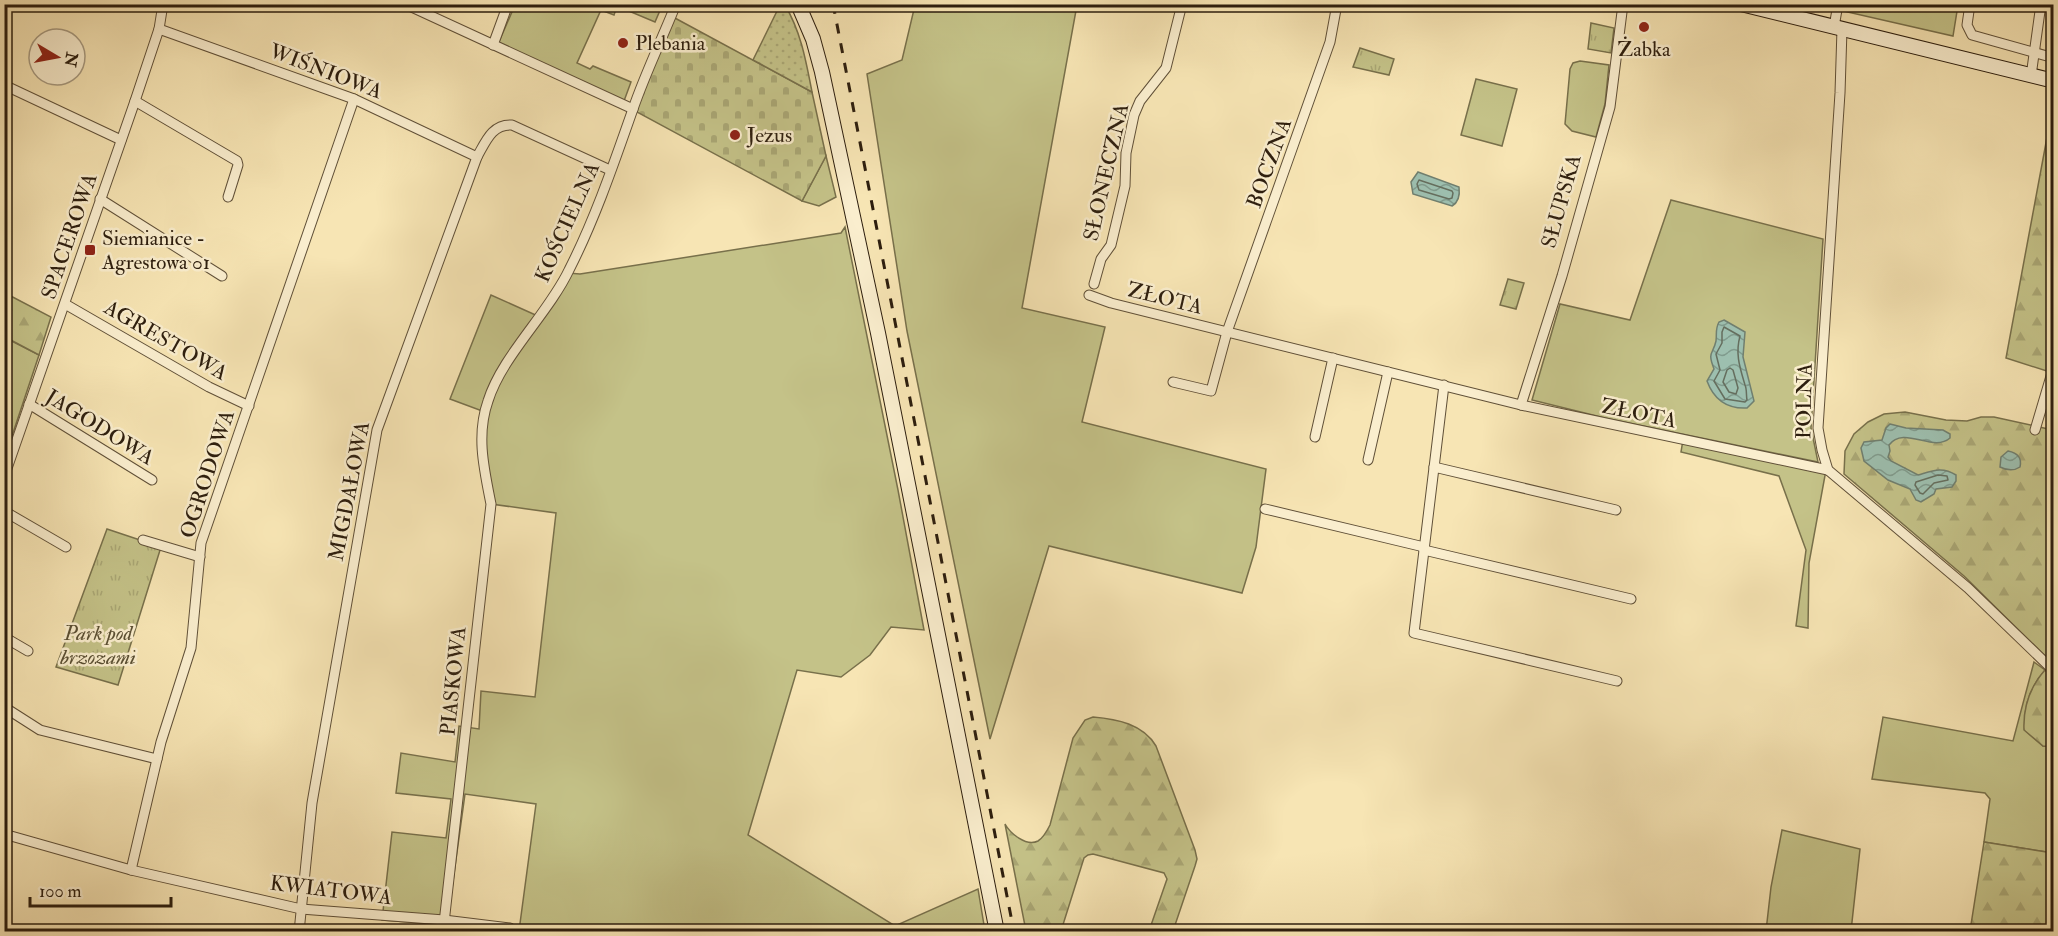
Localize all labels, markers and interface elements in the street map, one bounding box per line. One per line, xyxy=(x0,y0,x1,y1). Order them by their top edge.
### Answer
marker: Żabka xyxy=(1637,20,1651,34)
north arrow xyxy=(27,27,87,87)
place label: Plebania xyxy=(635,30,706,57)
marker: Plebania xyxy=(616,36,630,50)
place label: Żabka xyxy=(1617,36,1671,63)
street label: WIŚNIOWA xyxy=(265,37,386,105)
text: N xyxy=(60,50,82,69)
street label: SŁONECZNA xyxy=(1078,101,1135,244)
street label: BOCZNA xyxy=(1241,115,1298,212)
place label: Jezus xyxy=(746,122,792,149)
marker: Jezus xyxy=(728,128,742,142)
street label: SŁUPSKA xyxy=(1535,151,1588,251)
street label: KOŚCIELNA xyxy=(529,158,606,286)
street label: SPACEROWA xyxy=(35,170,104,303)
place label: Siemianice - Agrestowa 01 xyxy=(101,225,210,276)
marker: Siemianice - Agrestowa 01 xyxy=(83,243,97,257)
street label: ZŁOTA xyxy=(1125,276,1205,321)
street label: AGRESTOWA xyxy=(98,294,232,387)
street label: POLNA xyxy=(1790,363,1819,439)
street label: JAGODOWA xyxy=(40,383,159,472)
street label: ZŁOTA xyxy=(1599,392,1679,435)
street label: OGRODOWA xyxy=(174,407,241,542)
street label: MIGDAŁOWA xyxy=(323,419,376,563)
park label: Park pod brzozami xyxy=(59,620,136,671)
street label: PIASKOWA xyxy=(434,625,473,737)
scale bar xyxy=(30,870,171,908)
street label: KWIATOWA xyxy=(269,870,393,911)
text: 100 m xyxy=(39,880,82,903)

